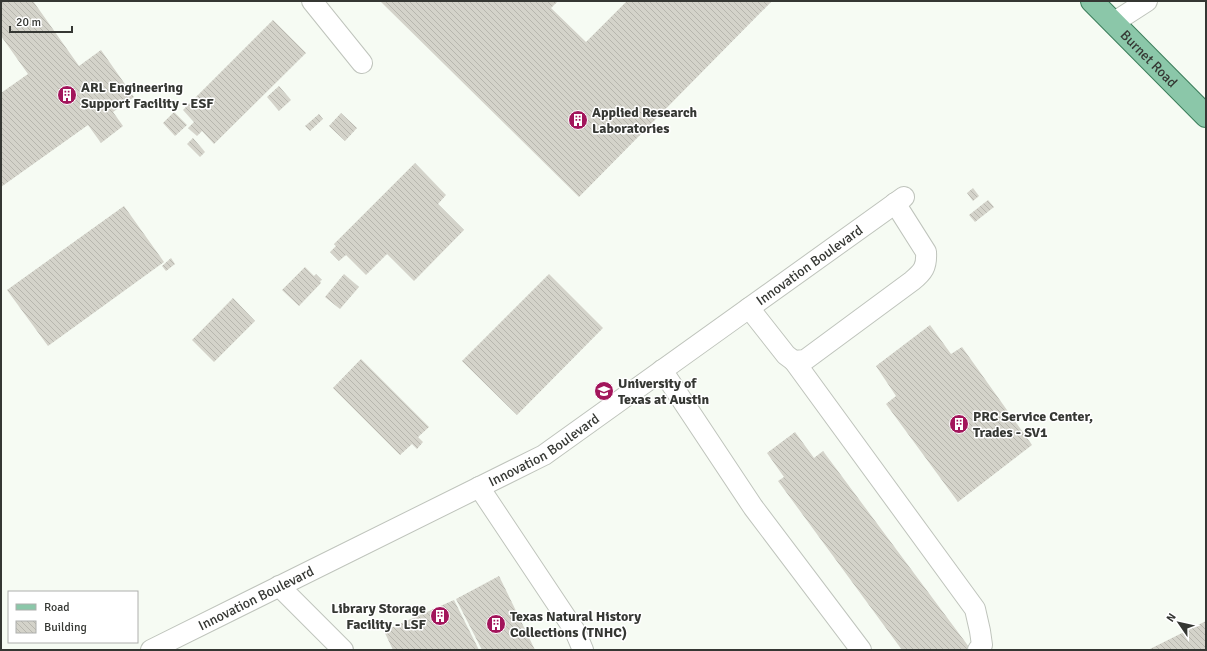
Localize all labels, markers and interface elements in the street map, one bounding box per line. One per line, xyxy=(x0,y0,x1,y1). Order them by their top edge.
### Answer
scale bar xyxy=(10,8,72,34)
text: 20 m xyxy=(16,15,41,30)
street label: Burnet Road xyxy=(1117,26,1181,91)
place label: ARL Engineering Support Facility - ESF xyxy=(81,79,214,112)
building icon: ARL Engineering Support Facility - ESF xyxy=(56,84,78,106)
place label: Applied Research Laboratories xyxy=(592,104,698,137)
building icon: Applied Research Laboratories xyxy=(567,109,589,131)
street label: Innovation Boulevard xyxy=(753,221,866,309)
place label: University of Texas at Austin xyxy=(618,375,710,408)
school or university icon: University of Texas at Austin xyxy=(593,380,615,402)
place label: PRC Service Center, Trades - SV1 xyxy=(973,408,1093,441)
street label: Innovation Boulevard xyxy=(485,410,602,490)
building icon: PRC Service Center, Trades - SV1 xyxy=(948,413,970,435)
street label: Innovation Boulevard xyxy=(195,562,316,634)
legend xyxy=(8,591,138,643)
text: Road xyxy=(44,600,70,615)
place label: Library Storage Facility - LSF xyxy=(331,600,427,633)
north arrow xyxy=(1159,603,1199,643)
building icon: Library Storage Facility - LSF xyxy=(429,605,451,627)
place label: Texas Natural History Collections (TNHC) xyxy=(510,608,641,641)
text: N xyxy=(1164,611,1179,624)
building icon: Texas Natural History Collections (TNHC) xyxy=(485,613,507,635)
text: Building xyxy=(44,620,87,635)

